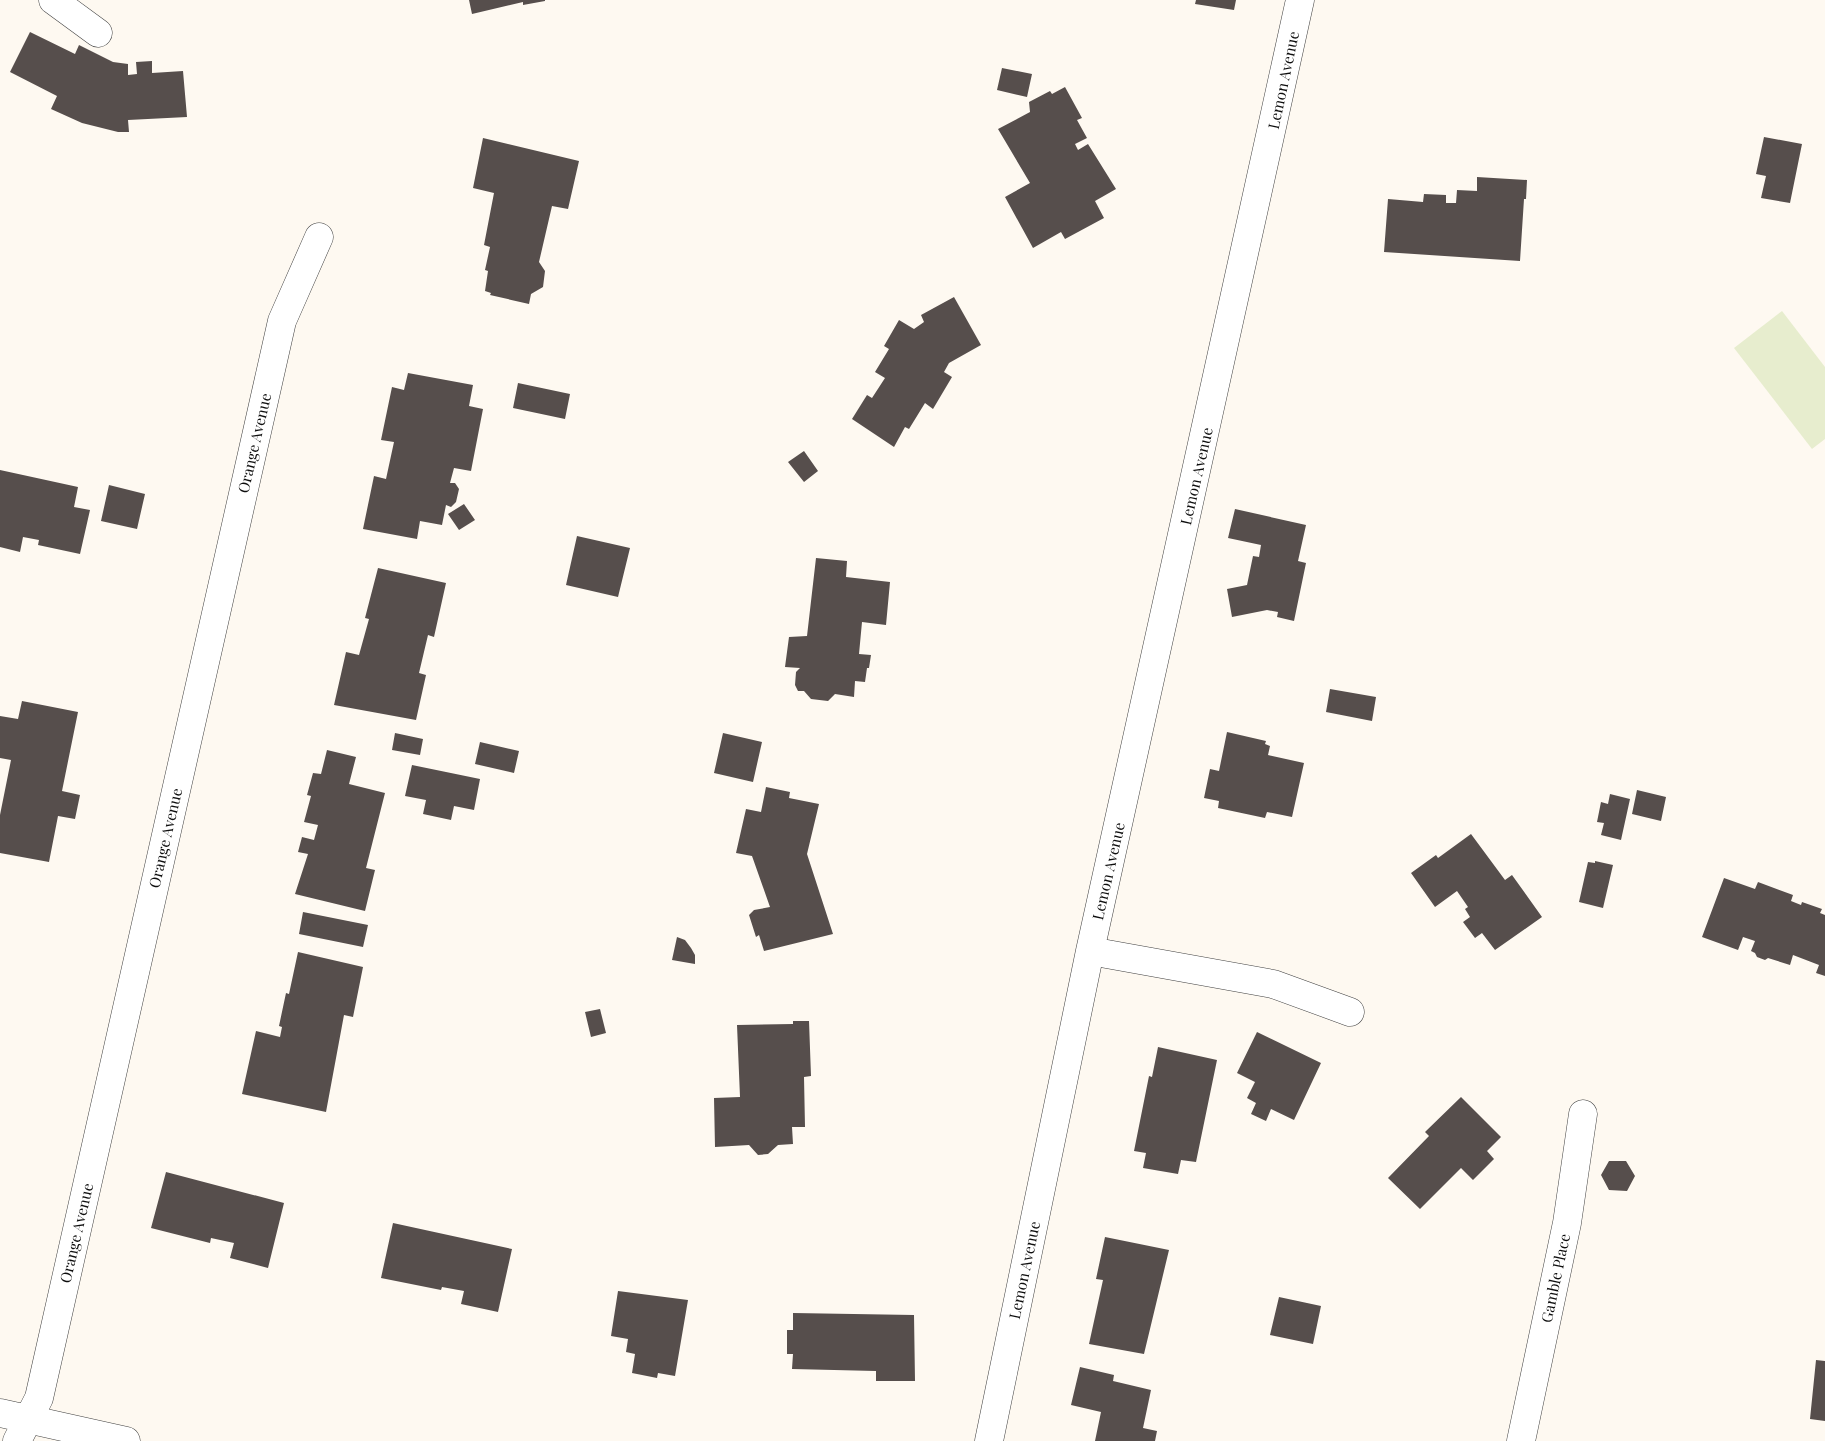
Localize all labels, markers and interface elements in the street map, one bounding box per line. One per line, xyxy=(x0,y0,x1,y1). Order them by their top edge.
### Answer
street label: Lemon Avenue xyxy=(1263,29,1303,131)
street label: Orange Avenue xyxy=(233,391,275,495)
street label: Lemon Avenue xyxy=(1175,425,1217,527)
street label: Orange Avenue xyxy=(144,786,186,890)
street label: Lemon Avenue xyxy=(1087,820,1129,922)
street label: Orange Avenue xyxy=(55,1181,97,1285)
street label: Lemon Avenue xyxy=(1004,1219,1044,1321)
street label: Gamble Place xyxy=(1536,1232,1574,1324)

